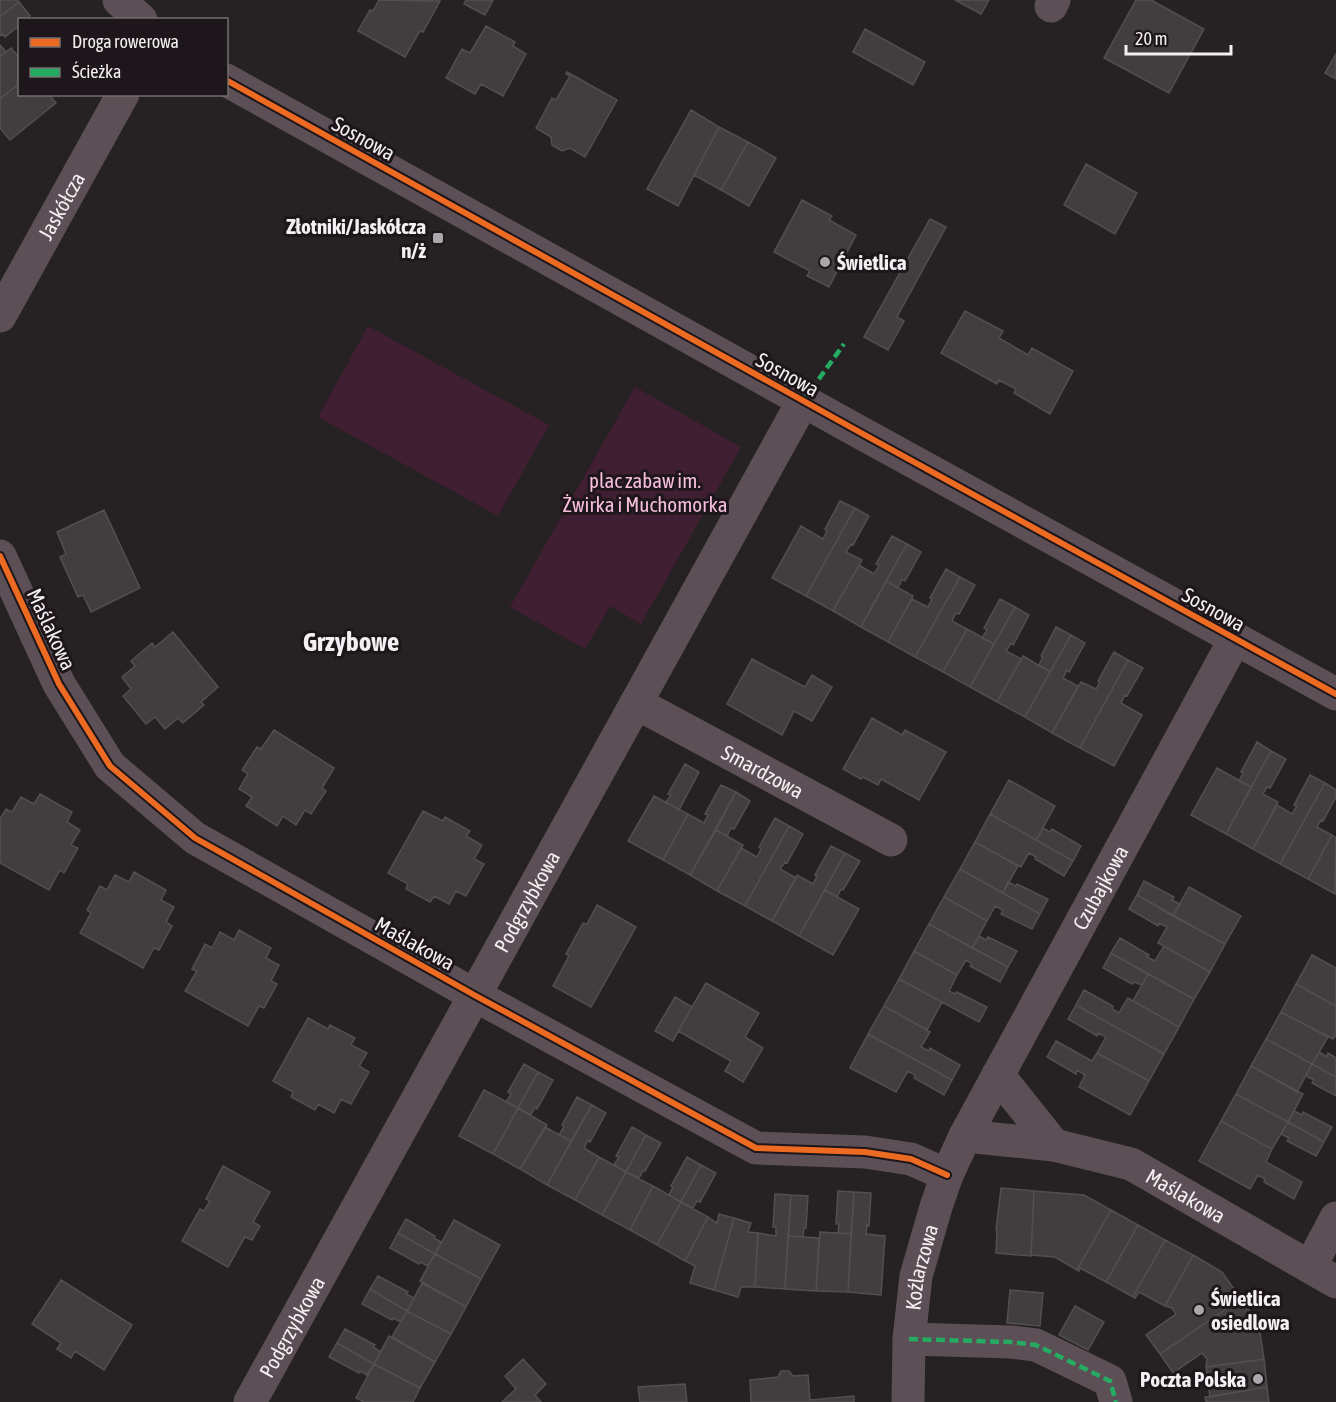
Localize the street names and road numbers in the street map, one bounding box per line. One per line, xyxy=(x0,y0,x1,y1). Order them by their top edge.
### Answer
street label: Sosnowa xyxy=(328,111,400,165)
street label: Jaskółcza xyxy=(33,168,89,244)
street label: Sosnowa xyxy=(752,347,824,401)
street label: Sosnowa xyxy=(1178,582,1250,636)
street label: Maślakowa xyxy=(23,584,81,674)
street label: Smardzowa xyxy=(718,740,808,803)
street label: Czubajkowa xyxy=(1067,841,1133,934)
street label: Podgrzybkowa xyxy=(489,847,564,956)
street label: Maślakowa xyxy=(371,911,459,975)
street label: Maślakowa xyxy=(1142,1163,1230,1228)
street label: Koźlarzowa xyxy=(900,1221,942,1311)
street label: Podgrzybkowa xyxy=(254,1272,329,1382)

